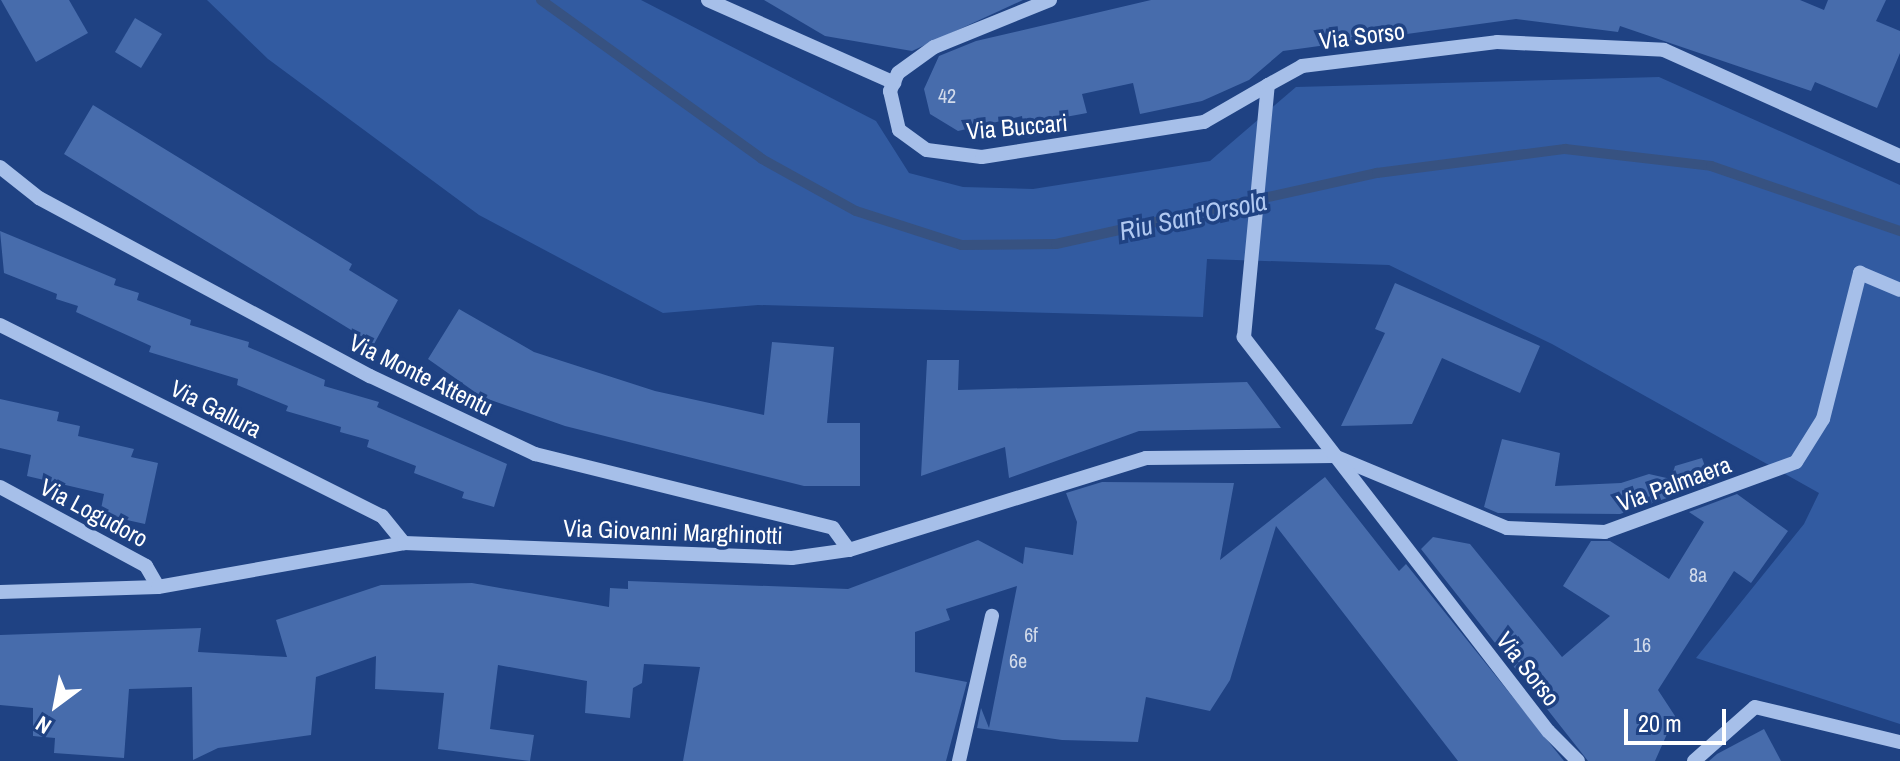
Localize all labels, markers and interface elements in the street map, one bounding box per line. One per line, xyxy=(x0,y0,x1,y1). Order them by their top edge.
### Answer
street label: Via Sorso xyxy=(1318,16,1406,56)
house number: 42 xyxy=(938,83,956,107)
street label: Via Buccari xyxy=(965,108,1069,146)
water label: Riu Sant'Orsola xyxy=(1116,185,1270,247)
street label: Via Monte Attentu xyxy=(344,328,498,422)
street label: Via Gallura xyxy=(166,374,266,444)
street label: Via Palmaera xyxy=(1613,450,1735,518)
street label: Via Logudoro xyxy=(35,473,153,553)
street label: Via Giovanni Marghinotti xyxy=(563,514,783,550)
house number: 8a xyxy=(1689,562,1707,586)
house number: 6f xyxy=(1024,622,1038,646)
street label: Via Sorso xyxy=(1490,626,1566,712)
house number: 16 xyxy=(1633,632,1651,656)
house number: 6e xyxy=(1009,648,1027,672)
north arrow xyxy=(16,665,96,745)
scale bar xyxy=(1628,693,1730,743)
text: 20 m xyxy=(1638,707,1682,739)
text: N xyxy=(30,709,57,742)

